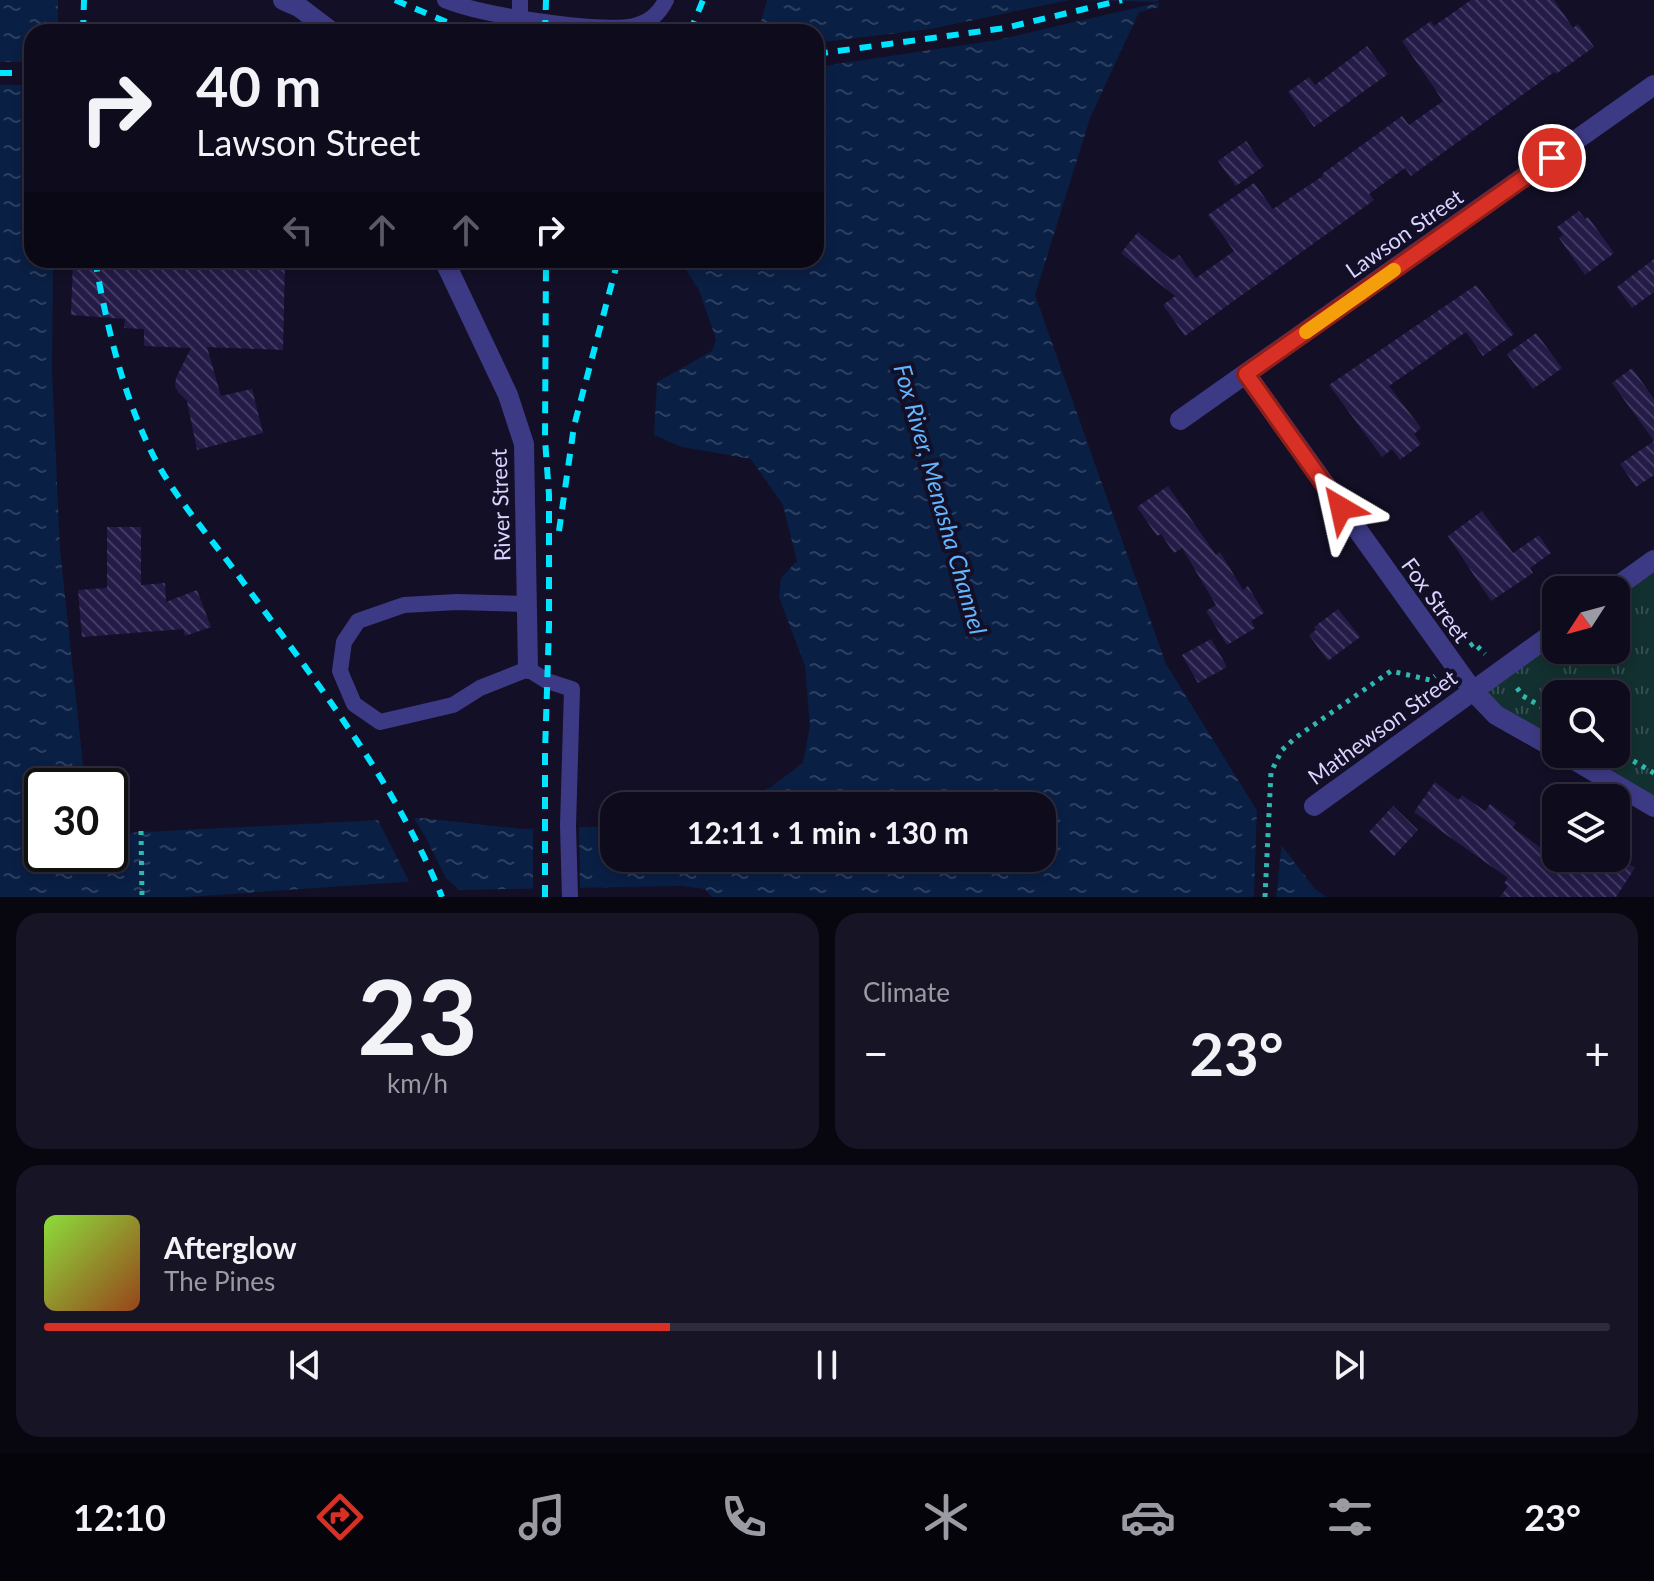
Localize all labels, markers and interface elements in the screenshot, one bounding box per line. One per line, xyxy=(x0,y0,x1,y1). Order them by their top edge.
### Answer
text: 40 m xyxy=(196,52,321,119)
icon: right xyxy=(64,56,168,160)
text: Lawson Street xyxy=(196,120,421,164)
pin xyxy=(1518,124,1586,192)
icon: arrive xyxy=(1530,136,1574,180)
street label: Lawson Street xyxy=(1340,183,1468,283)
icon: left xyxy=(276,208,320,252)
icon: ahead xyxy=(360,208,404,252)
icon: ahead xyxy=(444,208,488,252)
icon: right xyxy=(528,208,572,252)
water label: Fox River, Menasha Channel xyxy=(888,360,994,638)
street label: River Street xyxy=(485,448,515,562)
position arrow xyxy=(1299,466,1383,550)
street label: Fox Street xyxy=(1396,552,1476,648)
north arrow xyxy=(1542,576,1630,664)
map controls xyxy=(1542,576,1630,872)
street label: Mathewson Street xyxy=(1302,664,1462,790)
button: search xyxy=(1542,680,1630,768)
speed limit sign: 30 xyxy=(24,768,128,872)
button: layers xyxy=(1542,784,1630,872)
text: 12:11 · 1 min · 130 m xyxy=(687,814,969,850)
text: 23 xyxy=(357,952,478,1077)
text: Climate xyxy=(863,976,950,1008)
text: 23° xyxy=(1189,1017,1284,1089)
text: − xyxy=(863,1027,889,1079)
text: + xyxy=(1584,1027,1610,1079)
text: km/h xyxy=(387,1067,448,1099)
text: Afterglow xyxy=(164,1229,297,1265)
text: The Pines xyxy=(164,1265,275,1297)
icon: previous xyxy=(283,1343,327,1387)
icon: pause xyxy=(805,1343,849,1387)
icon: next xyxy=(1327,1343,1371,1387)
icon: directions xyxy=(312,1489,368,1545)
icon: music xyxy=(514,1489,570,1545)
icon: phone xyxy=(716,1489,772,1545)
icon: climate xyxy=(918,1489,974,1545)
icon: car xyxy=(1120,1489,1176,1545)
icon: filters xyxy=(1322,1489,1378,1545)
text: 12:10 xyxy=(73,1495,166,1539)
text: 23° xyxy=(1524,1495,1581,1539)

